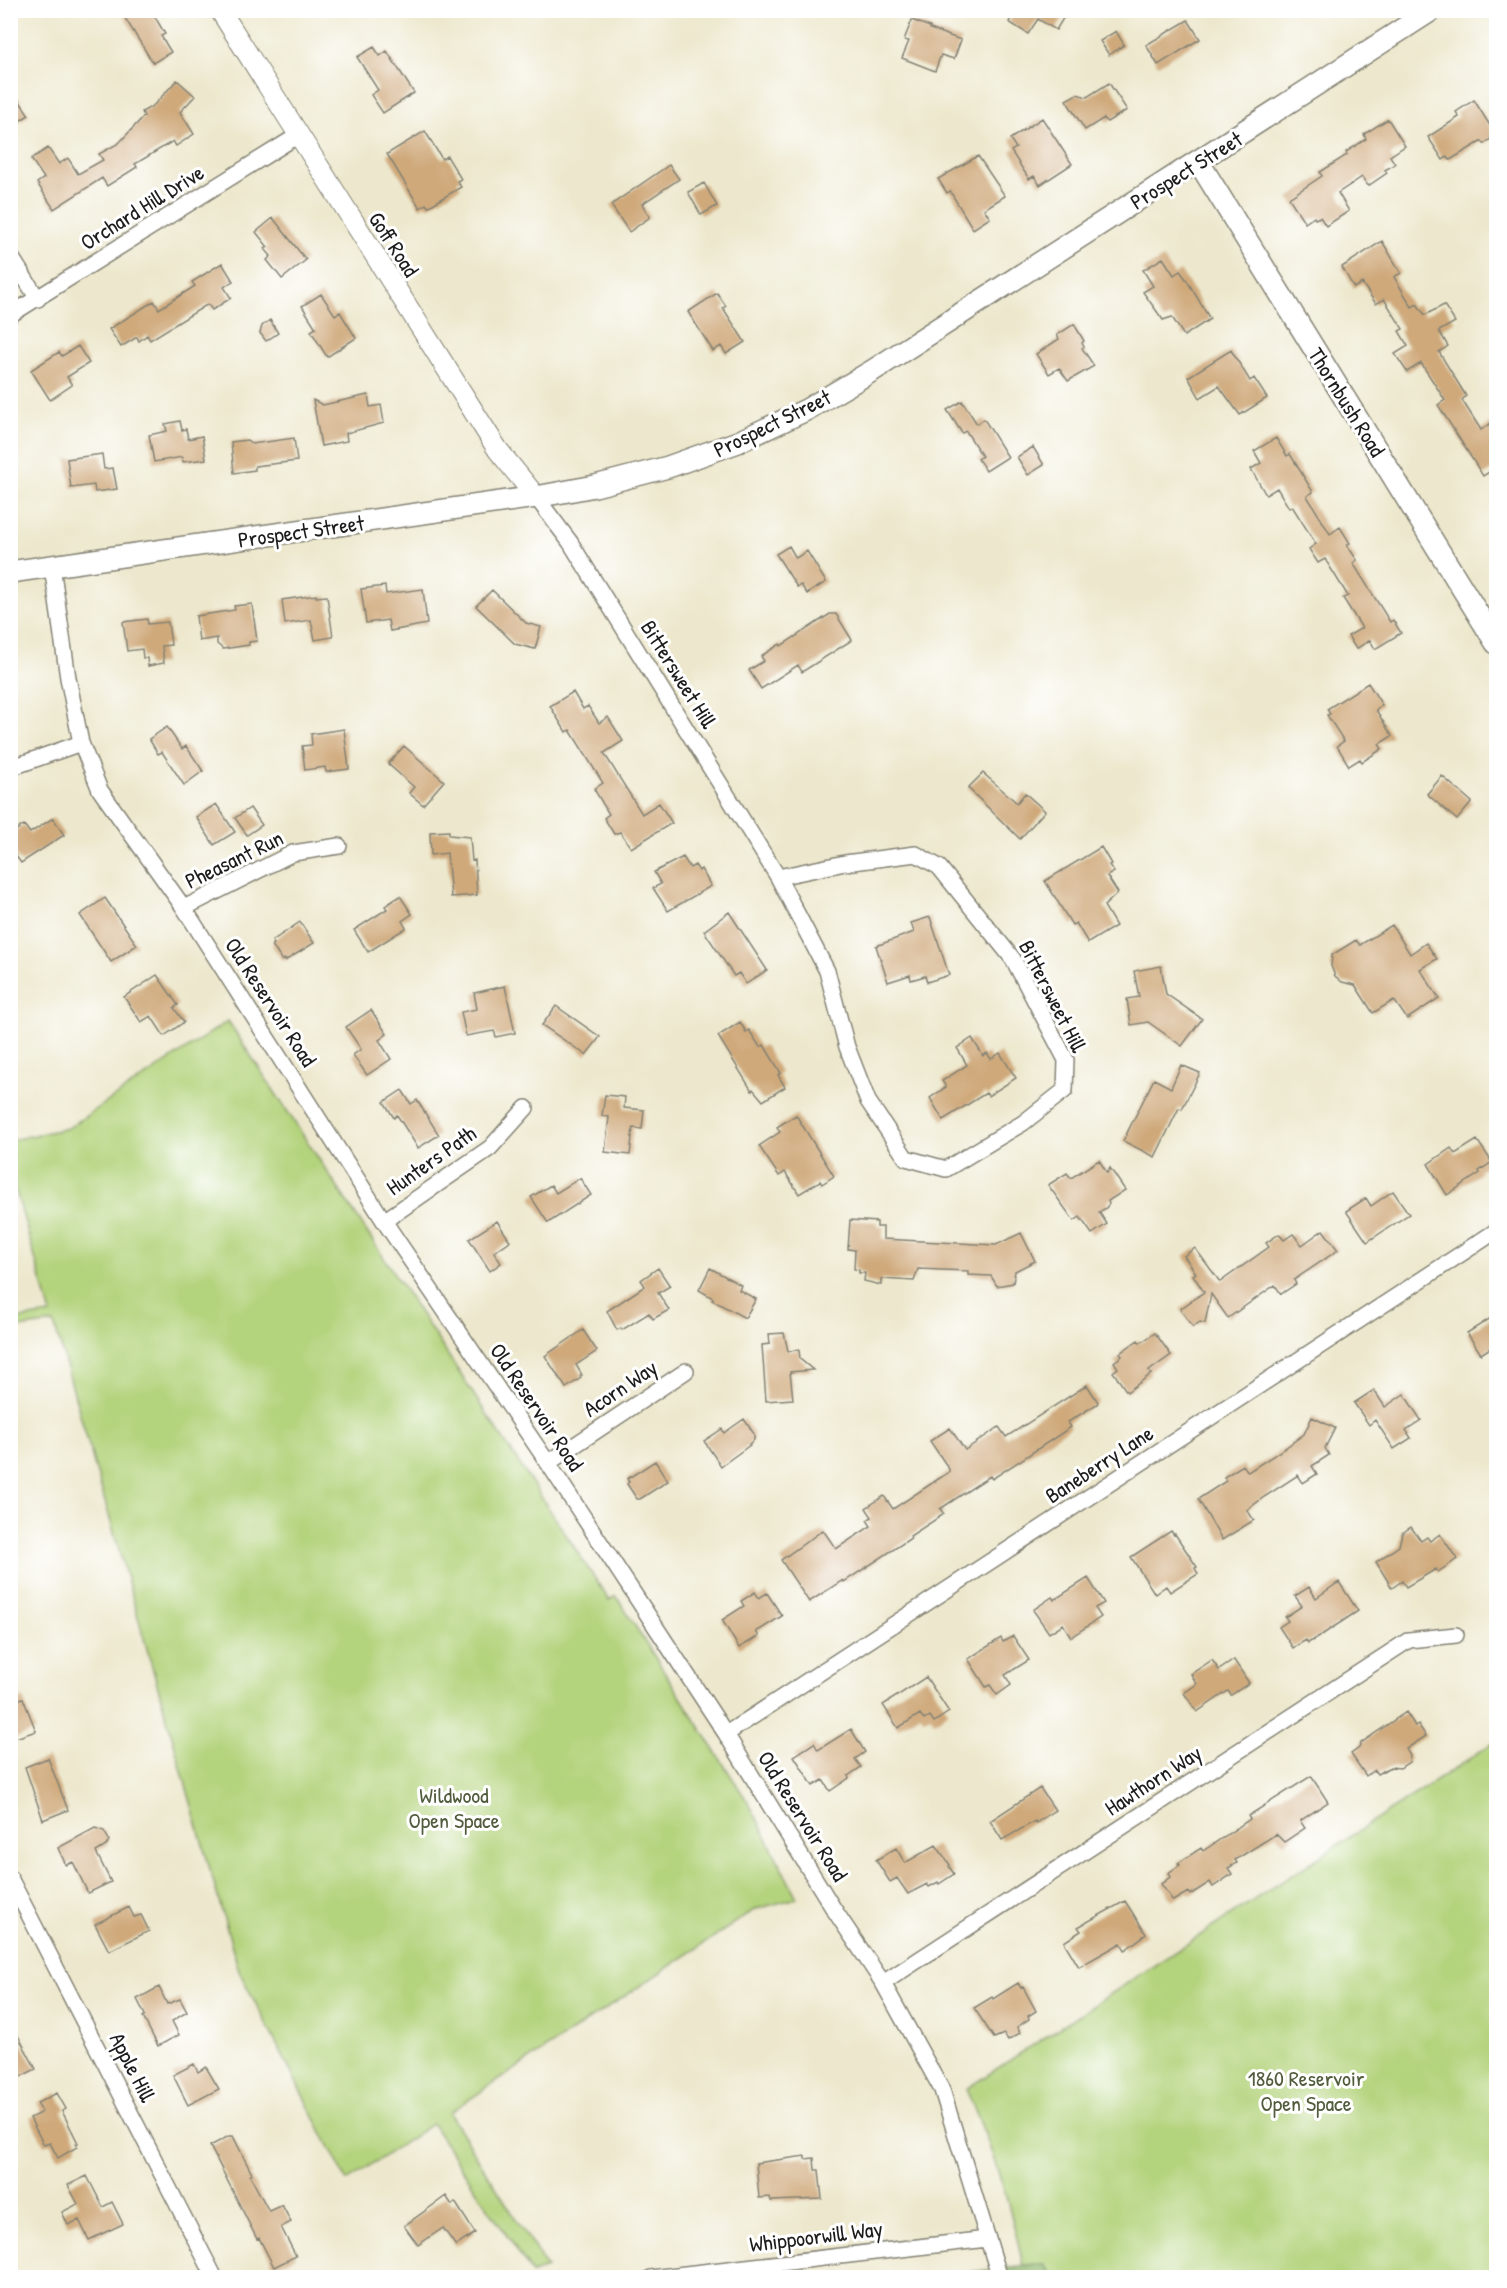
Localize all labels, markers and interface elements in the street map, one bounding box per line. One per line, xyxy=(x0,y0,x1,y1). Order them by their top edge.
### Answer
street label: Prospect Street xyxy=(1124,123,1248,216)
street label: Orchard Hill Drive xyxy=(75,157,210,257)
street label: Goff Road xyxy=(362,206,426,283)
street label: Thornbush Road xyxy=(1302,342,1393,463)
street label: Prospect Street xyxy=(708,382,836,464)
street label: Prospect Street xyxy=(236,507,366,555)
street label: Bittersweet Hill xyxy=(634,614,724,734)
street label: Pheasant Run xyxy=(180,822,288,896)
street label: Old Reservoir Road xyxy=(218,932,324,1073)
street label: Bittersweet Hill xyxy=(1012,935,1094,1058)
street label: Hunters Path xyxy=(380,1118,482,1202)
street label: Old Reservoir Road xyxy=(483,1337,591,1477)
street label: Acorn Way xyxy=(577,1352,663,1424)
street label: Baneberry Lane xyxy=(1039,1418,1159,1510)
street label: Hawthorn Way xyxy=(1099,1738,1207,1822)
street label: Old Reservoir Road xyxy=(751,1745,855,1887)
park label: Wildwood Open Space xyxy=(409,1780,500,1835)
street label: Apple Hill xyxy=(103,2027,163,2107)
park label: 1860 Reservoir Open Space xyxy=(1248,2063,1365,2118)
street label: Whippoorwill Way xyxy=(748,2213,884,2259)

